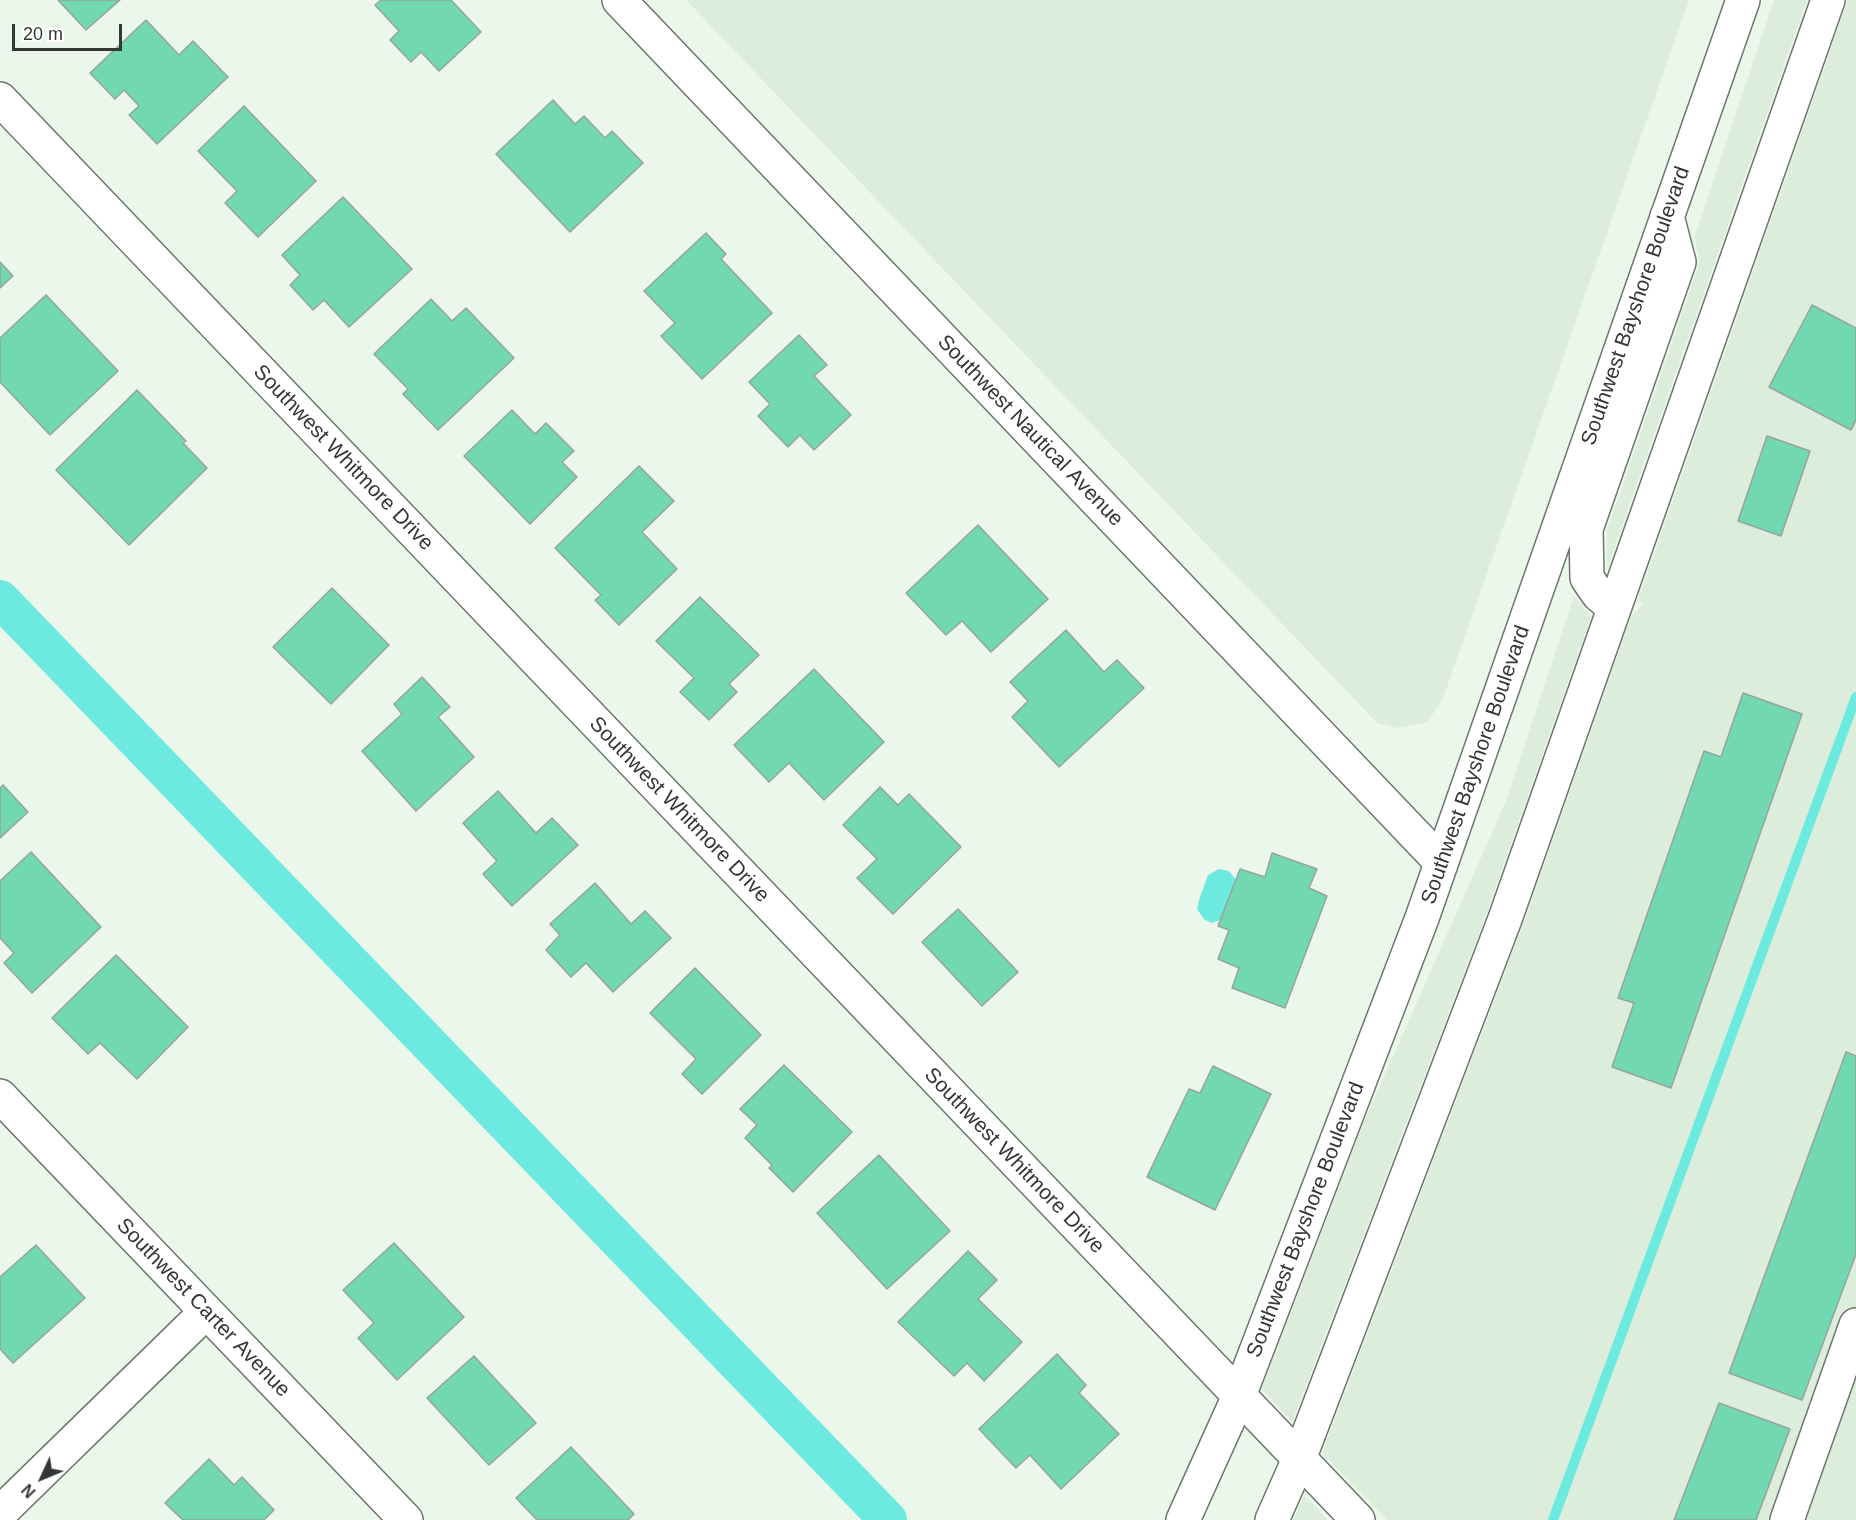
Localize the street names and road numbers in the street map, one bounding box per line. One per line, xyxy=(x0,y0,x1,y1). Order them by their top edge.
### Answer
street label: Southwest Bayshore Boulevard xyxy=(1576,163,1696,449)
street label: Southwest Nautical Avenue xyxy=(932,330,1128,532)
street label: Southwest Whitmore Drive xyxy=(248,360,438,556)
street label: Southwest Bayshore Boulevard xyxy=(1416,622,1536,908)
street label: Southwest Whitmore Drive xyxy=(584,712,774,908)
street label: Southwest Whitmore Drive xyxy=(919,1063,1109,1259)
street label: Southwest Bayshore Boulevard xyxy=(1242,1079,1370,1361)
street label: Southwest Carter Avenue xyxy=(111,1213,295,1403)

